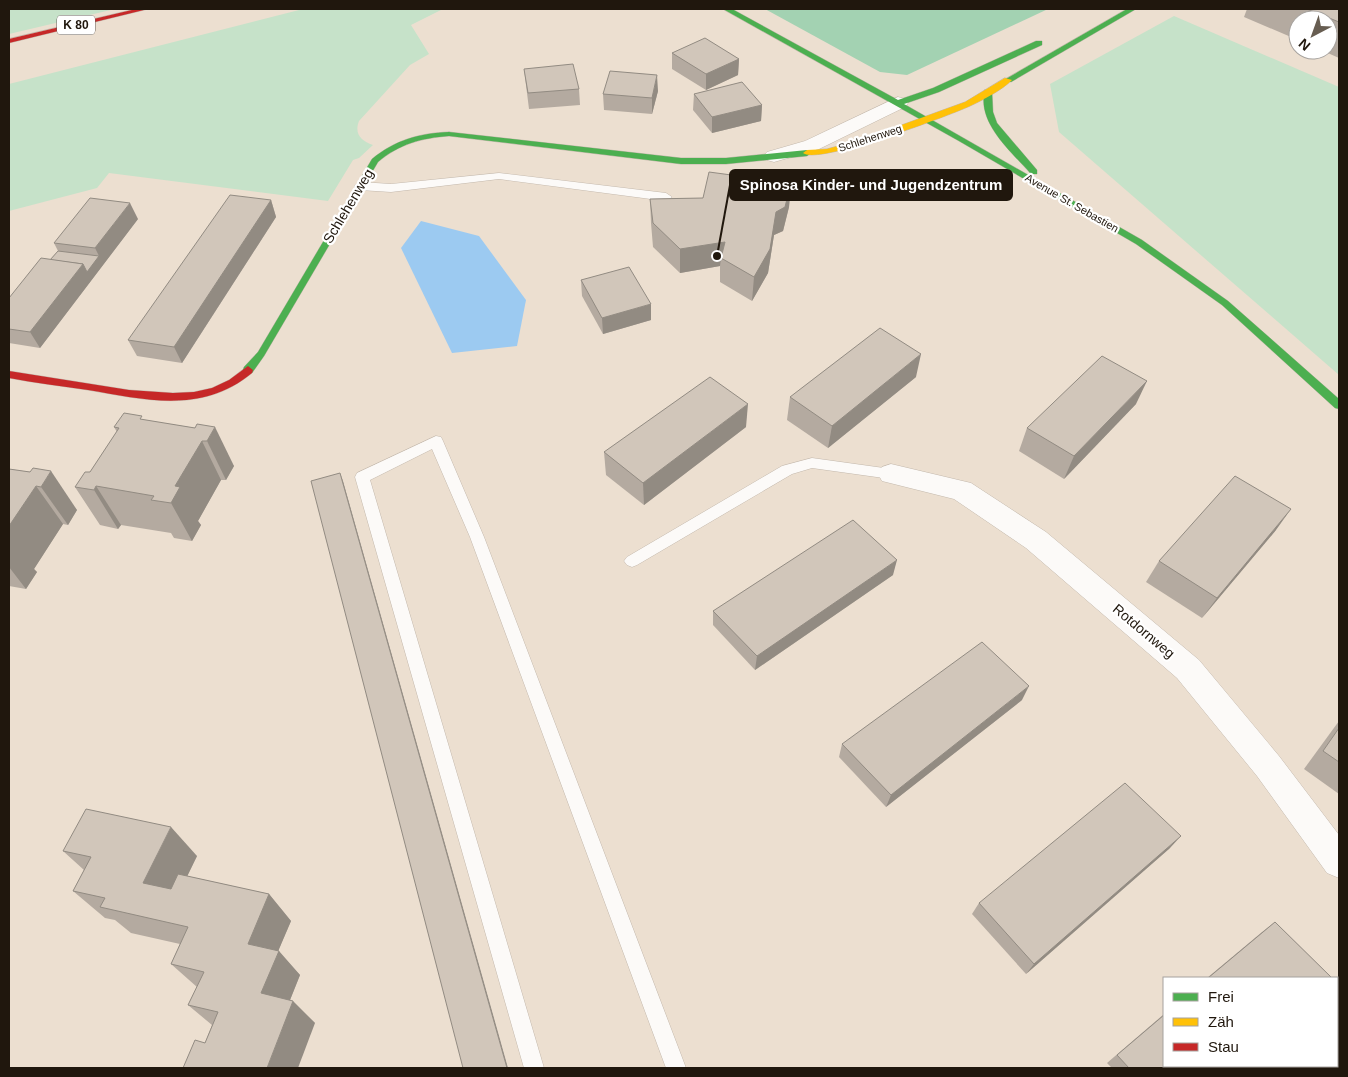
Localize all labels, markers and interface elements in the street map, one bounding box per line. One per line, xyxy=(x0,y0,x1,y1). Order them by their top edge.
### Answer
north arrow xyxy=(1288,10,1338,60)
road number: K 80 xyxy=(57,16,95,34)
text: N xyxy=(1295,35,1314,54)
street label: Schlehenweg xyxy=(837,122,903,154)
street label: Schlehenweg xyxy=(319,166,377,246)
callout: Spinosa Kinder- und Jugendzentrum xyxy=(730,170,1012,200)
street label: Avenue St. Sebastien xyxy=(1023,171,1121,235)
text: Spinosa Kinder- und Jugendzentrum xyxy=(740,176,1002,193)
street label: Rotdornweg xyxy=(1110,601,1178,661)
legend xyxy=(1163,977,1338,1067)
text: Frei xyxy=(1208,988,1234,1005)
text: Zäh xyxy=(1208,1013,1234,1030)
text: Stau xyxy=(1208,1038,1239,1055)

